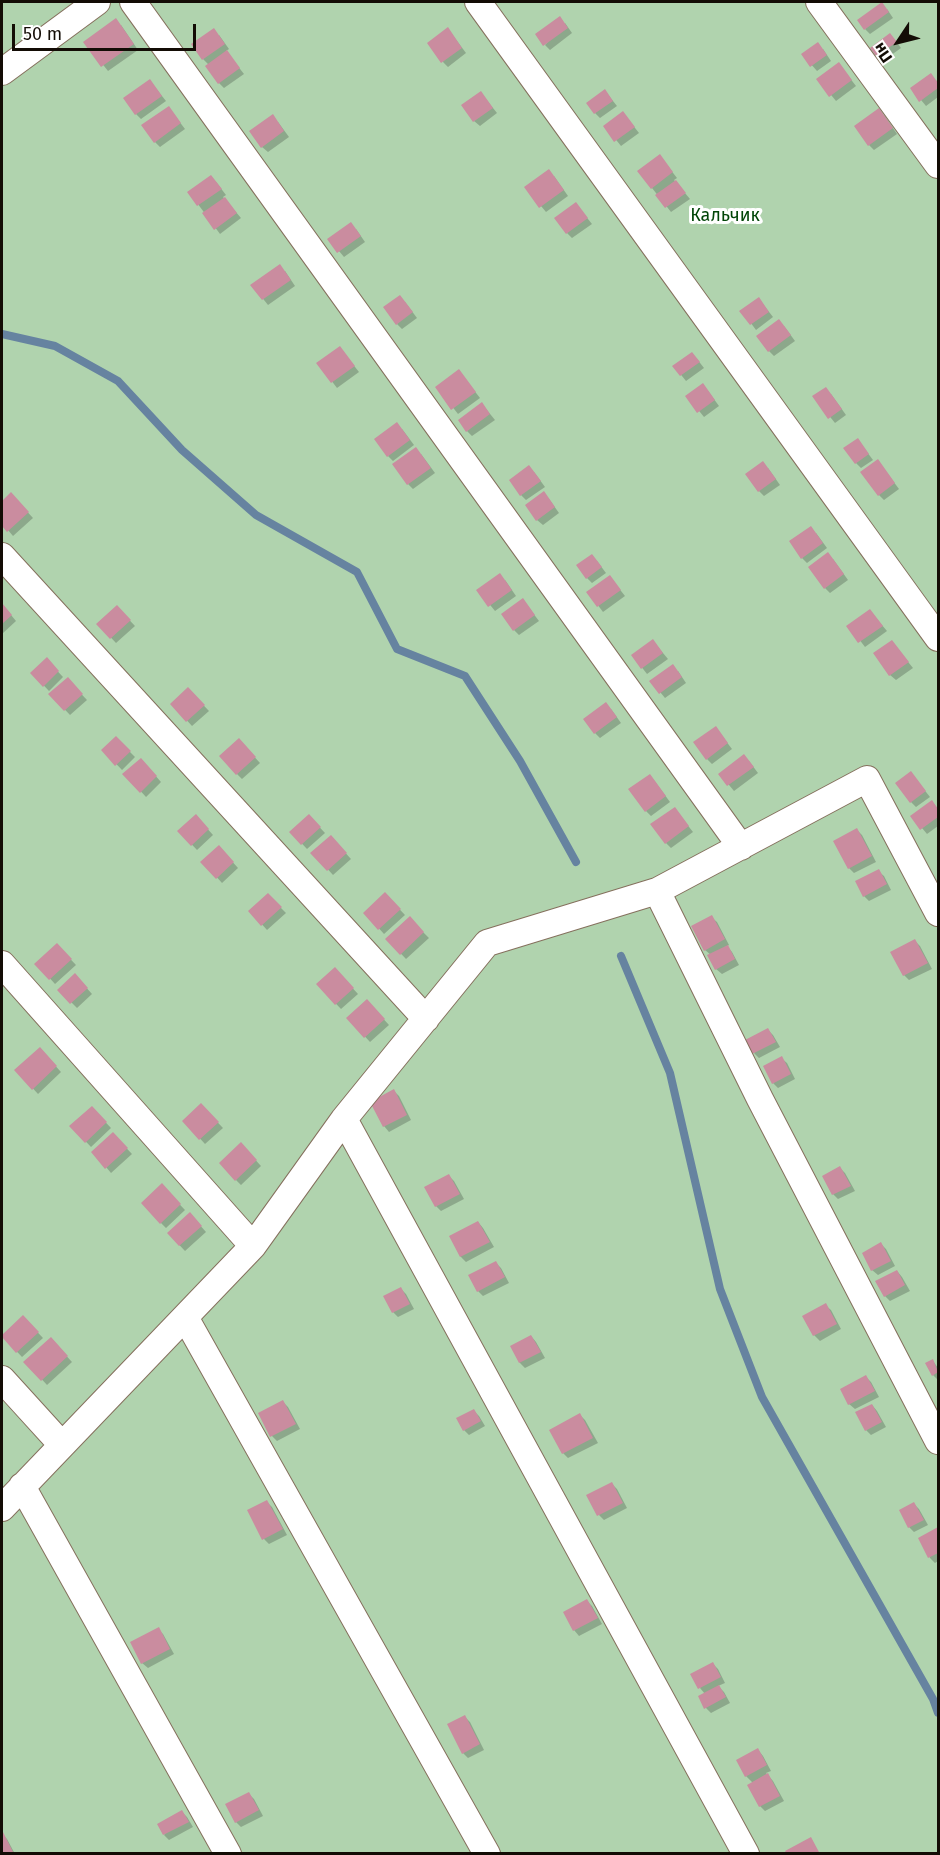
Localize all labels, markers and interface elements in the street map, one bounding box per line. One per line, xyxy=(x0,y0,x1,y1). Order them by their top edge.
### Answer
scale bar xyxy=(15,12,200,50)
north arrow xyxy=(868,12,928,72)
text: 50 m xyxy=(23,23,62,45)
text: Пн xyxy=(869,39,896,66)
park label: Кальчик xyxy=(690,205,760,227)

